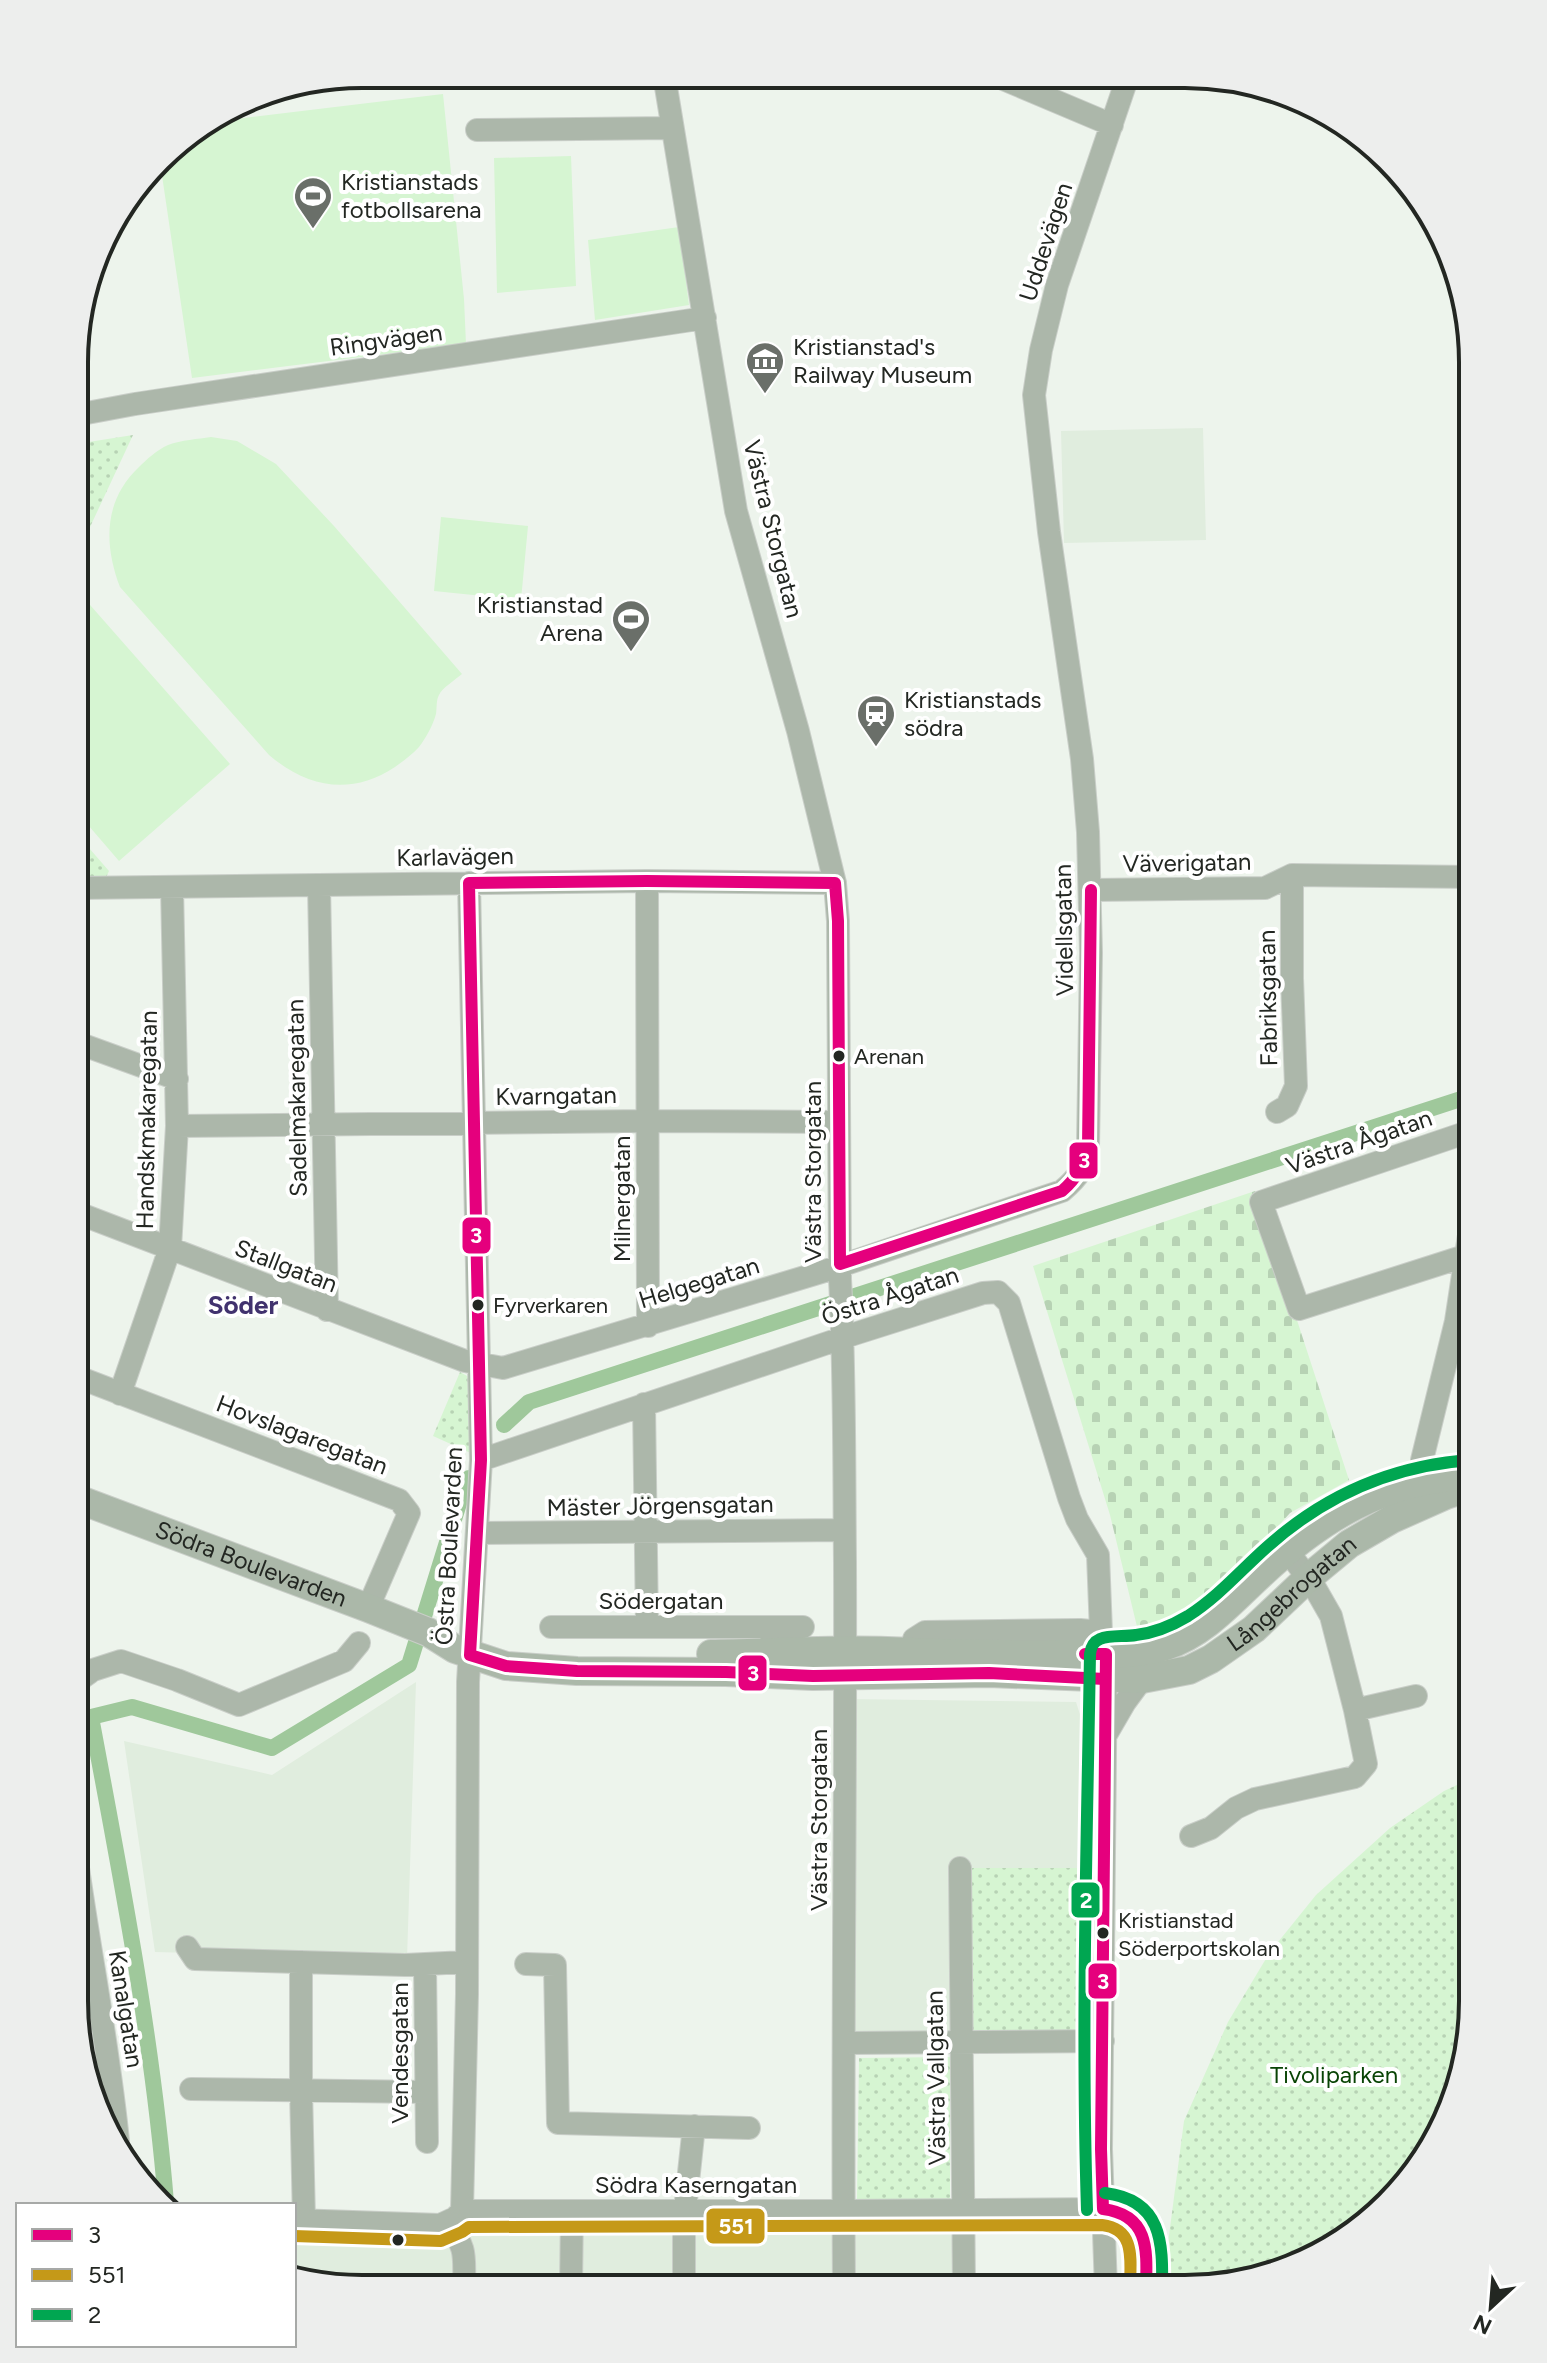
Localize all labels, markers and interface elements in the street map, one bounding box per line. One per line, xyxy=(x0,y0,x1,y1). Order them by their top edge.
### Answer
place label: Kristianstads fotbollsarena xyxy=(341,167,482,224)
sports icon: Kristianstads fotbollsarena xyxy=(292,175,334,230)
street label: Uddevägen xyxy=(1013,179,1078,305)
street label: Ringvägen xyxy=(328,317,444,362)
place label: Kristianstad's Railway Museum xyxy=(793,332,972,389)
museum icon: Kristianstad's Railway Museum xyxy=(744,340,786,395)
street label: Västra Storgatan xyxy=(737,437,810,621)
place label: Kristianstad Arena xyxy=(477,590,603,647)
sports icon: Kristianstad Arena xyxy=(610,598,652,653)
place label: Kristianstads södra xyxy=(904,685,1041,742)
station icon: Kristianstads södra xyxy=(855,693,897,748)
street label: Karlavägen xyxy=(396,841,514,872)
street label: Väverigatan xyxy=(1122,847,1252,878)
street label: Videllsgatan xyxy=(1048,864,1079,996)
street label: Fabriksgatan xyxy=(1252,929,1283,1067)
street label: Sadelmakaregatan xyxy=(280,999,313,1197)
street label: Handskmakaregatan xyxy=(130,1010,163,1230)
place label: Arenan xyxy=(854,1043,924,1070)
marker: Arenan xyxy=(831,1048,847,1064)
street label: Kvarngatan xyxy=(495,1080,617,1111)
street label: Västra Storgatan xyxy=(798,1081,827,1263)
street label: Västra Ågatan xyxy=(1282,1103,1436,1180)
street label: Milnergatan xyxy=(607,1136,636,1262)
line badge: 3 xyxy=(1068,1141,1099,1180)
text: 3 xyxy=(1078,1147,1090,1174)
line badge: 3 xyxy=(461,1216,492,1255)
text: 3 xyxy=(470,1222,482,1249)
street label: Stallgatan xyxy=(231,1233,342,1298)
street label: Helgegatan xyxy=(635,1250,763,1315)
street label: Östra Ågatan xyxy=(818,1260,962,1331)
district label: Söder xyxy=(208,1289,278,1321)
place label: Fyrverkaren xyxy=(493,1292,608,1319)
marker: Fyrverkaren xyxy=(470,1297,486,1313)
street label: Hovslagaregatan xyxy=(212,1389,392,1481)
street label: Östra Boulevarden xyxy=(429,1446,468,1646)
street label: Mäster Jörgensgatan xyxy=(546,1489,774,1522)
street label: Södra Boulevarden xyxy=(151,1514,351,1613)
street label: Långebrogatan xyxy=(1221,1529,1362,1658)
street label: Södergatan xyxy=(599,1586,723,1615)
line badge: 3 xyxy=(737,1654,768,1692)
text: 3 xyxy=(747,1660,759,1687)
street label: Västra Storgatan xyxy=(804,1729,833,1911)
line badge: 2 xyxy=(1070,1881,1101,1919)
text: 2 xyxy=(1080,1887,1092,1914)
place label: Kristianstad Söderportskolan xyxy=(1118,1907,1280,1962)
marker: Kristianstad Söderportskolan xyxy=(1095,1925,1111,1941)
street label: Kanalgatan xyxy=(103,1948,150,2070)
line badge: 3 xyxy=(1087,1962,1118,2000)
text: 3 xyxy=(1097,1968,1109,1995)
street label: Vendesgatan xyxy=(385,1982,414,2124)
street label: Västra Vallgatan xyxy=(919,1990,952,2166)
park label: Tivoliparken xyxy=(1270,2060,1398,2089)
street label: Södra Kaserngatan xyxy=(595,2170,797,2199)
legend xyxy=(16,2203,296,2347)
line badge: 551 xyxy=(705,2207,766,2245)
text: 551 xyxy=(719,2213,753,2240)
text: 3 xyxy=(88,2220,101,2249)
unlabelled marker xyxy=(390,2232,406,2248)
text: 551 xyxy=(88,2260,126,2289)
north arrow xyxy=(1451,2267,1531,2347)
text: 2 xyxy=(88,2300,101,2329)
text: N xyxy=(1469,2309,1496,2340)

